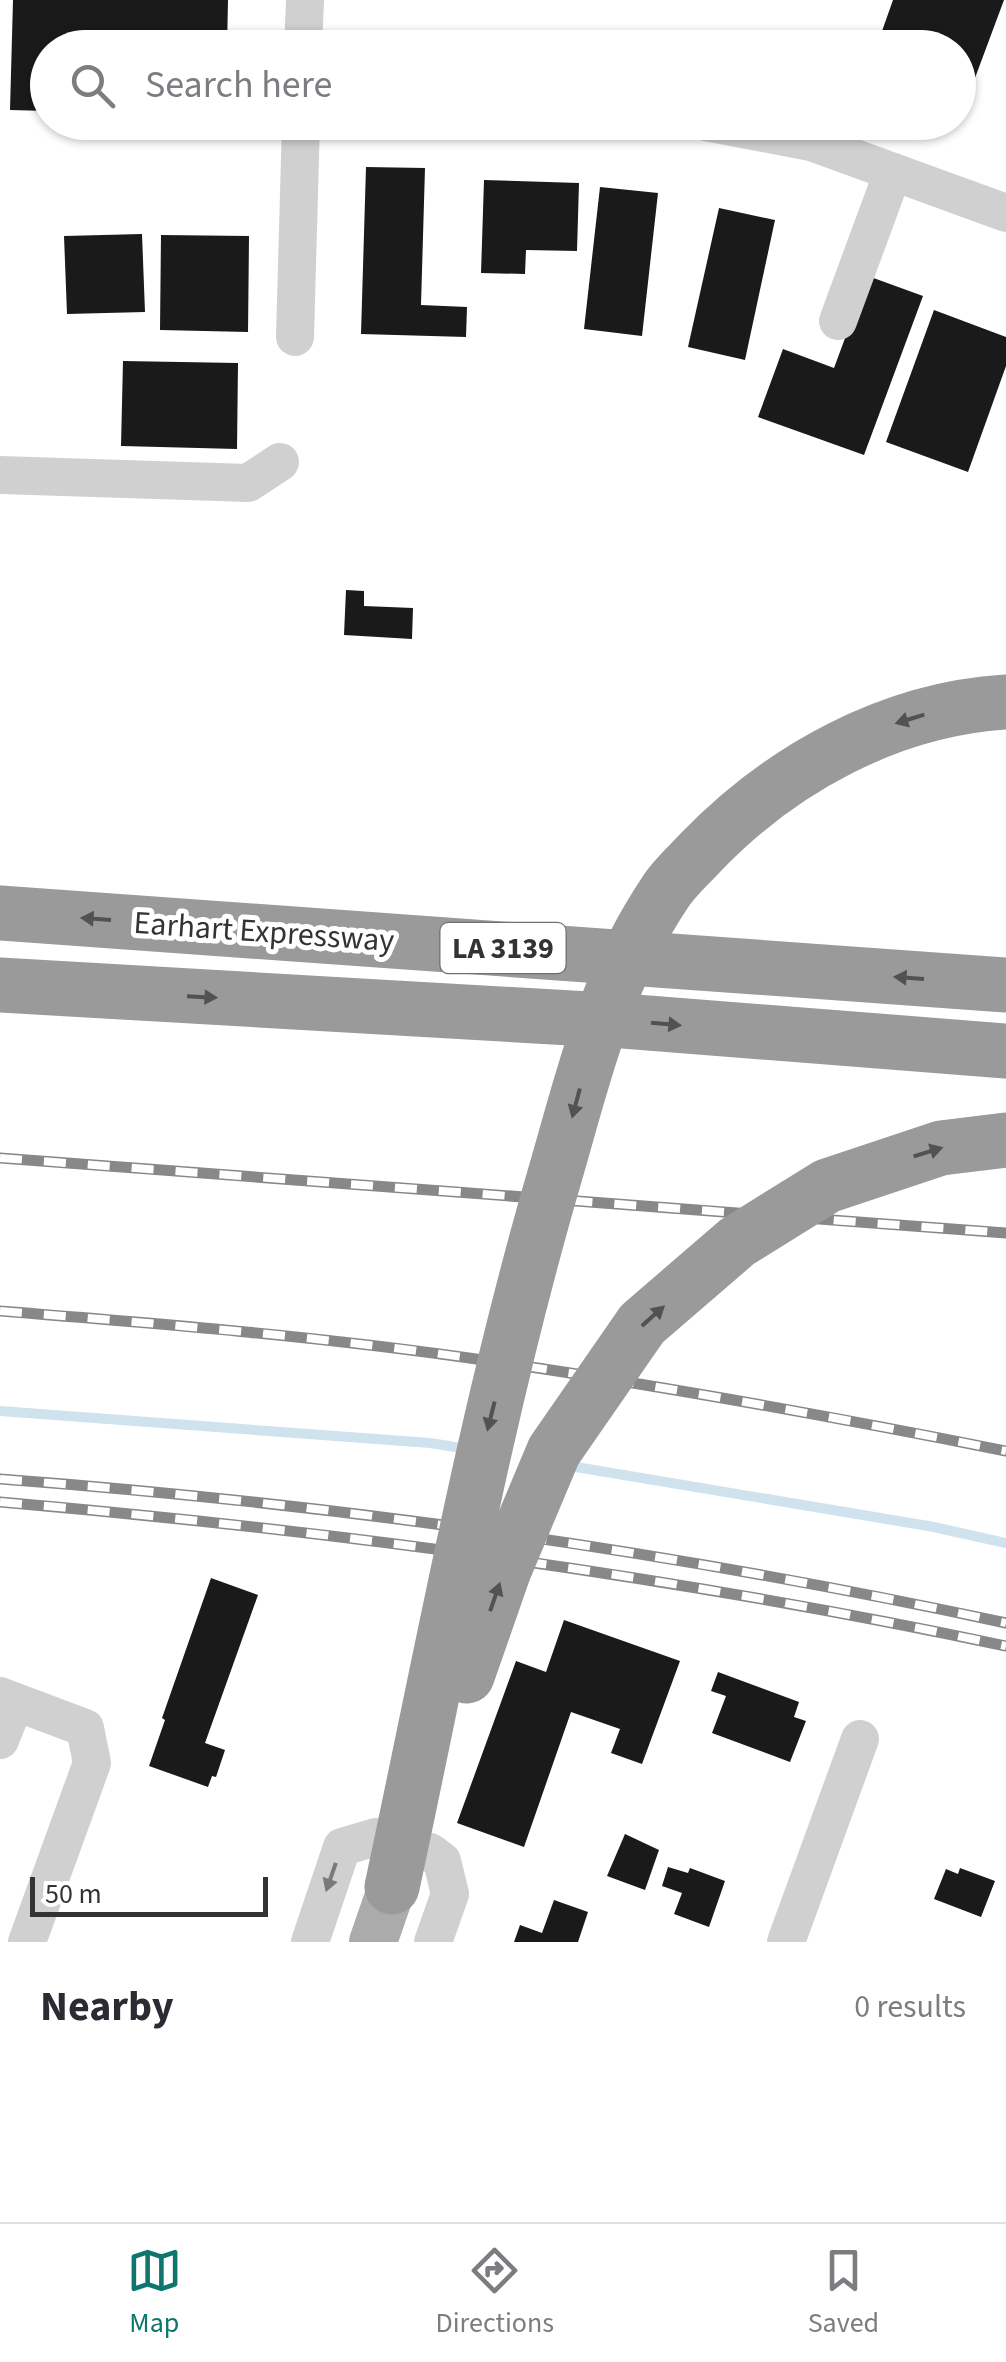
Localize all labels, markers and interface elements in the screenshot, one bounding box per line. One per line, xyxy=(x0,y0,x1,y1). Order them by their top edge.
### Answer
search box xyxy=(30,30,976,140)
icon: search xyxy=(65,58,120,113)
text: Search here xyxy=(145,58,332,112)
one-way arrow xyxy=(895,713,925,728)
street label: Earhart Expressway xyxy=(132,900,396,964)
one-way arrow xyxy=(79,911,111,927)
road number: LA 3139 xyxy=(440,923,566,973)
one-way arrow xyxy=(892,970,924,986)
one-way arrow xyxy=(187,989,219,1005)
one-way arrow xyxy=(651,1016,683,1032)
one-way arrow xyxy=(567,1087,583,1118)
one-way arrow xyxy=(914,1144,944,1159)
one-way arrow xyxy=(640,1306,665,1328)
one-way arrow xyxy=(483,1401,498,1432)
one-way arrow xyxy=(488,1581,503,1611)
one-way arrow xyxy=(323,1863,338,1893)
scale bar xyxy=(30,1872,268,1916)
text: 50 m xyxy=(45,1874,102,1914)
text: Nearby xyxy=(40,1977,174,2037)
text: 0 results xyxy=(854,1984,966,2030)
tab: Map xyxy=(127,2243,182,2343)
tab: Directions xyxy=(436,2243,554,2343)
tab: Saved xyxy=(808,2243,879,2343)

